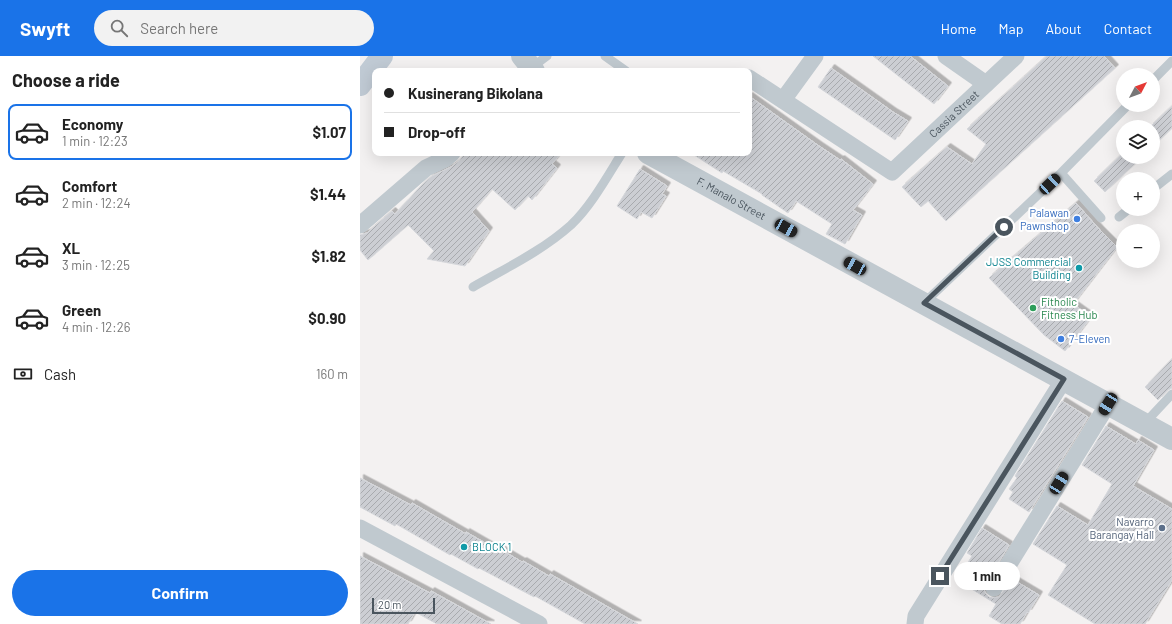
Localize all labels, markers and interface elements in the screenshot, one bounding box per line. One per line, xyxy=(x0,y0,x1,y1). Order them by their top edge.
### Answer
search box xyxy=(94,10,374,46)
text: Swyft xyxy=(20,17,70,40)
icon: search xyxy=(108,17,130,39)
text: Search here xyxy=(140,19,218,37)
text: Home xyxy=(941,20,977,37)
text: Map xyxy=(999,20,1023,37)
text: About xyxy=(1045,20,1082,37)
text: Contact xyxy=(1104,20,1152,37)
north arrow xyxy=(1116,68,1160,112)
map controls xyxy=(1116,68,1160,268)
text: Choose a ride xyxy=(12,69,120,91)
text: Kusinerang Bikolana xyxy=(408,84,543,102)
street label: Cassia Street xyxy=(926,87,981,140)
icon: car xyxy=(14,114,50,150)
text: Economy xyxy=(62,115,123,133)
button: layers xyxy=(1116,120,1160,164)
text: $1.07 xyxy=(312,123,346,141)
text: Drop-off xyxy=(408,123,466,141)
text: 1 min · 12:23 xyxy=(62,133,128,149)
car xyxy=(1037,171,1063,197)
button: + xyxy=(1116,172,1160,216)
street label: F. Manalo Street xyxy=(695,174,768,222)
icon: car xyxy=(14,176,50,212)
text: Comfort xyxy=(62,177,117,195)
text: $1.44 xyxy=(310,185,346,203)
text: 2 min · 12:24 xyxy=(62,195,131,211)
place label: Palawan Pawnshop xyxy=(1020,206,1069,232)
marker: Palawan Pawnshop xyxy=(1072,214,1082,224)
car xyxy=(773,217,799,239)
route start xyxy=(995,218,1013,236)
button: − xyxy=(1116,224,1160,268)
icon: car xyxy=(14,238,50,274)
text: XL xyxy=(62,239,80,257)
text: $1.82 xyxy=(312,247,346,265)
car xyxy=(842,255,868,277)
place label: JJSS Commercial Building xyxy=(986,255,1071,281)
text: 3 min · 12:25 xyxy=(62,257,130,273)
marker: JJSS Commercial Building xyxy=(1074,263,1084,273)
place label: Fitholic Fitness Hub xyxy=(1041,295,1097,321)
icon: car xyxy=(14,300,50,336)
text: Green xyxy=(62,301,101,319)
marker: Fitholic Fitness Hub xyxy=(1028,303,1038,313)
text: $0.90 xyxy=(308,309,346,327)
text: 4 min · 12:26 xyxy=(62,319,130,335)
place label: 7-Eleven xyxy=(1069,332,1110,345)
marker: 7-Eleven xyxy=(1056,334,1066,344)
icon: cash xyxy=(12,363,34,385)
text: Cash xyxy=(44,365,76,383)
text: 160 m xyxy=(316,366,348,382)
car xyxy=(1097,391,1119,417)
car xyxy=(1048,470,1070,496)
place label: Navarro Barangay Hall xyxy=(1089,515,1154,541)
marker: Navarro Barangay Hall xyxy=(1157,523,1167,533)
place label: BLOCK 1 xyxy=(472,540,511,553)
marker: BLOCK 1 xyxy=(459,542,469,552)
callout: 1 min xyxy=(954,562,1020,590)
route end xyxy=(931,567,949,585)
text: 1 min xyxy=(973,568,1001,584)
button: Confirm xyxy=(12,570,348,616)
scale bar xyxy=(372,596,435,615)
text: 20 m xyxy=(378,598,401,611)

